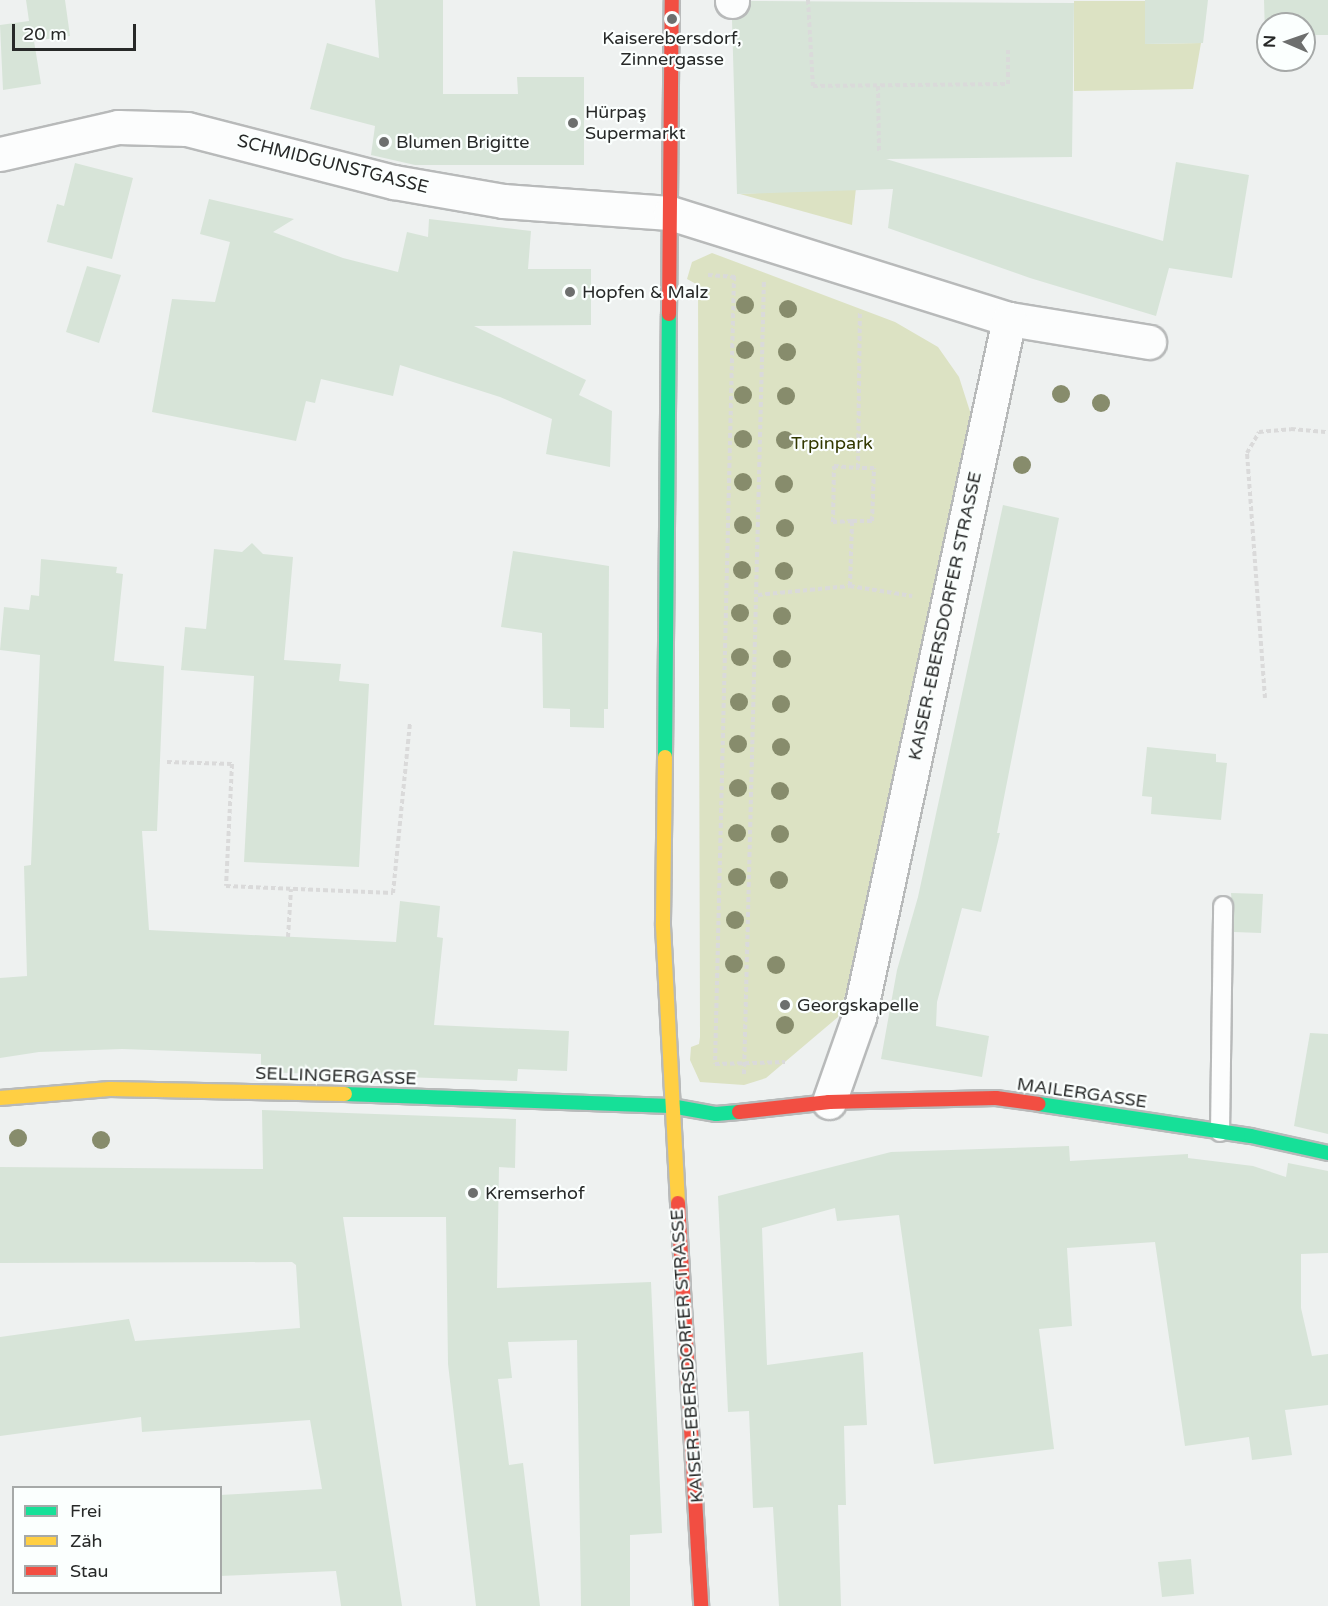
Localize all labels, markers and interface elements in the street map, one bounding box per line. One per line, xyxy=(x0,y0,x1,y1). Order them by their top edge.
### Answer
scale bar xyxy=(15,12,140,50)
marker: Kaiserebersdorf, Zinnergasse xyxy=(665,12,679,26)
north arrow xyxy=(1256,12,1316,72)
text: 20 m xyxy=(23,23,67,45)
place label: Kaiserebersdorf, Zinnergasse xyxy=(602,28,742,70)
text: N xyxy=(1260,35,1280,48)
place label: Hürpaş Supermarkt xyxy=(585,102,686,144)
marker: Hürpaş Supermarkt xyxy=(566,116,580,130)
street label: SCHMIDGUNSTGASSE xyxy=(235,130,431,198)
place label: Blumen Brigitte xyxy=(396,131,530,153)
marker: Blumen Brigitte xyxy=(377,135,391,149)
place label: Hopfen & Malz xyxy=(582,281,709,303)
marker: Hopfen & Malz xyxy=(563,285,577,299)
park label: Trpinpark xyxy=(791,432,873,454)
street label: KAISER-EBERSDORFER STRASSE xyxy=(904,470,986,762)
place label: Georgskapelle xyxy=(797,994,919,1016)
marker: Georgskapelle xyxy=(778,998,792,1012)
street label: SELLINGERGASSE xyxy=(255,1062,417,1090)
street label: MAILERGASSE xyxy=(1015,1073,1149,1113)
place label: Kremserhof xyxy=(485,1182,585,1204)
marker: Kremserhof xyxy=(466,1186,480,1200)
street label: KAISER-EBERSDORFER STRASSE xyxy=(666,1208,708,1504)
legend xyxy=(12,1486,222,1594)
text: Frei xyxy=(70,1500,102,1522)
text: Zäh xyxy=(70,1530,103,1552)
text: Stau xyxy=(70,1560,109,1582)

